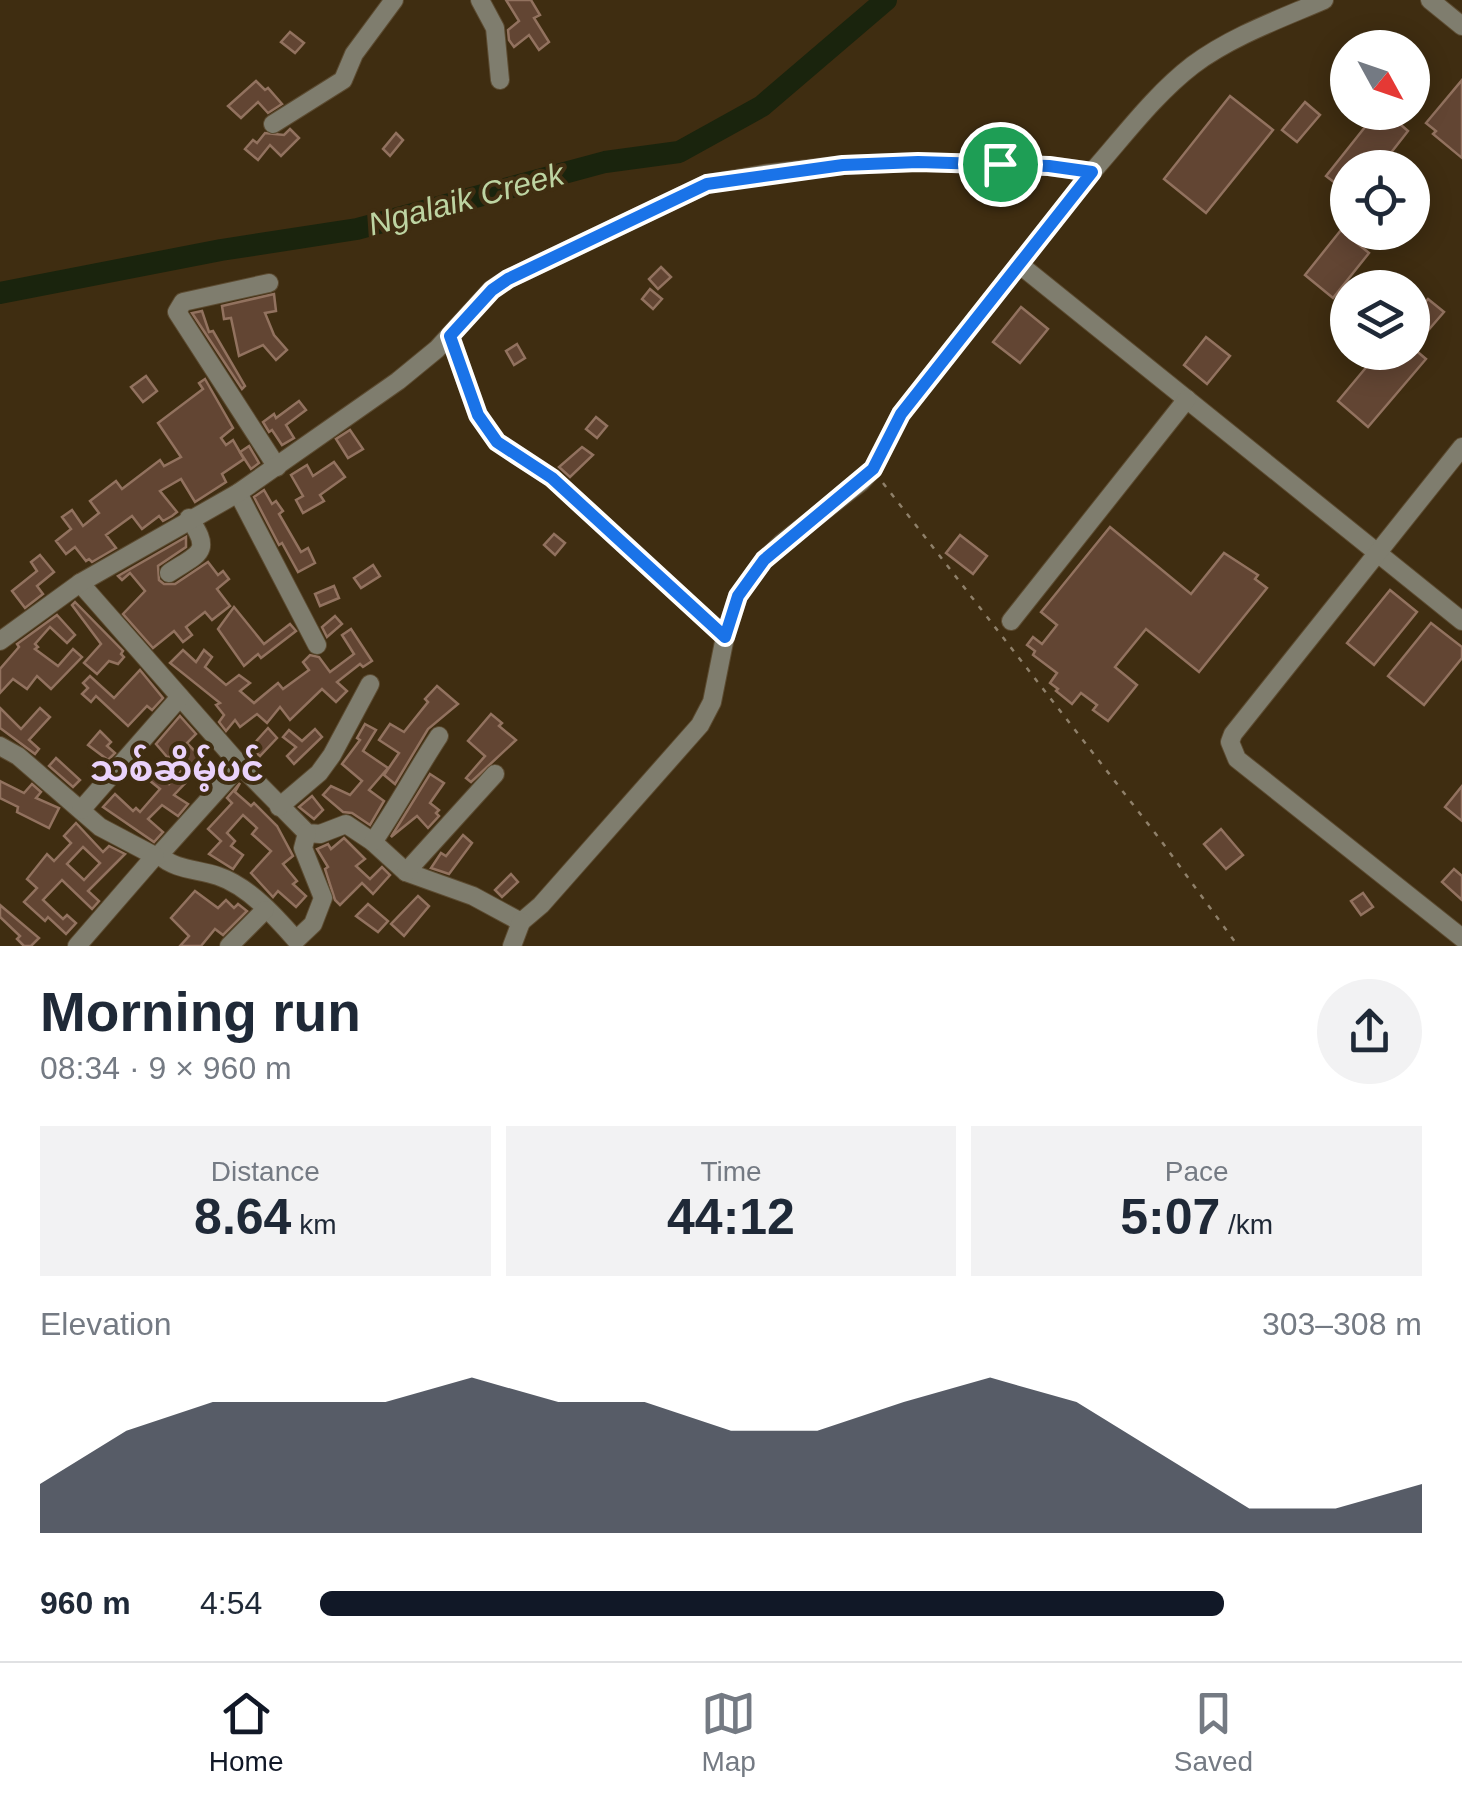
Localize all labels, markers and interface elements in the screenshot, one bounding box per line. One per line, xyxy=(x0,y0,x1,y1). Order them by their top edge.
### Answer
north arrow xyxy=(1330,30,1430,130)
map controls xyxy=(1330,30,1430,370)
pin xyxy=(958,122,1043,207)
icon: arrive xyxy=(973,137,1028,192)
button: locate xyxy=(1330,150,1430,250)
water label: Ngalaik Creek xyxy=(364,155,570,242)
button: layers xyxy=(1330,270,1430,370)
district label: သစ်ဆိမ့်ပင် xyxy=(90,744,264,792)
button: share xyxy=(1317,979,1422,1084)
text: Morning run xyxy=(40,981,361,1043)
text: 08:34 · 9 × 960 m xyxy=(40,1050,292,1086)
text: Distance xyxy=(211,1156,320,1187)
text: Time xyxy=(700,1156,762,1187)
text: Pace xyxy=(1165,1156,1229,1187)
text: 8.64 xyxy=(194,1189,291,1245)
text: 44:12 xyxy=(667,1189,795,1245)
text: 5:07 xyxy=(1120,1189,1220,1245)
text: km xyxy=(291,1209,337,1240)
text: /km xyxy=(1220,1209,1273,1240)
text: Elevation xyxy=(40,1306,172,1342)
text: 303–308 m xyxy=(1262,1306,1422,1342)
text: 960 m xyxy=(40,1585,131,1621)
text: 4:54 xyxy=(200,1585,262,1621)
tab: Home xyxy=(209,1686,284,1778)
tab: Map xyxy=(701,1686,756,1778)
tab: Saved xyxy=(1174,1686,1253,1778)

